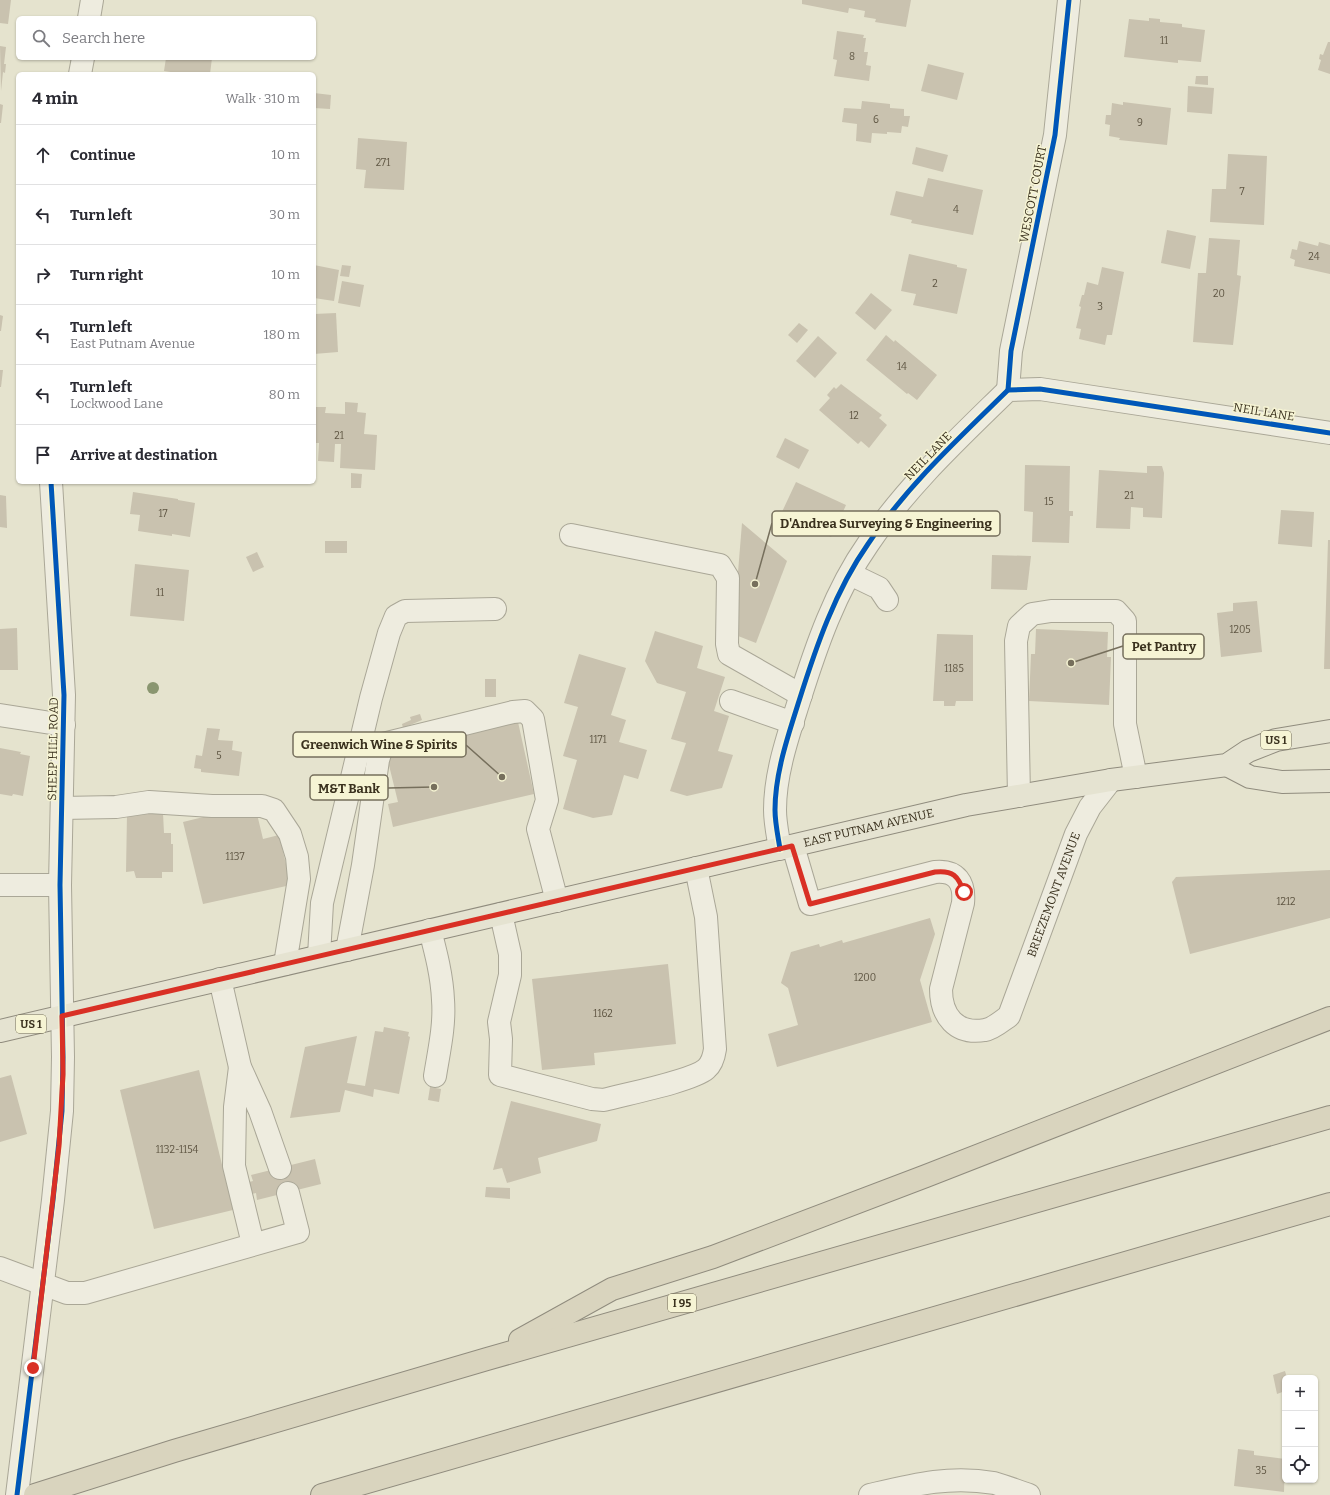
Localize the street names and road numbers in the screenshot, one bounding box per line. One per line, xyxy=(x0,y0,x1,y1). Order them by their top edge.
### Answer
street label: WESCOTT COURT xyxy=(1017,144,1049,244)
street label: NEIL LANE xyxy=(1232,400,1296,424)
street label: NEIL LANE xyxy=(902,429,954,483)
street label: SHEEP HILL ROAD xyxy=(45,697,61,801)
road number: US 1 xyxy=(1261,731,1291,749)
street label: EAST PUTNAM AVENUE xyxy=(802,806,935,850)
street label: BREEZEMONT AVENUE xyxy=(1024,830,1083,959)
road number: US 1 xyxy=(16,1015,46,1033)
road number: I 95 xyxy=(668,1294,696,1312)

